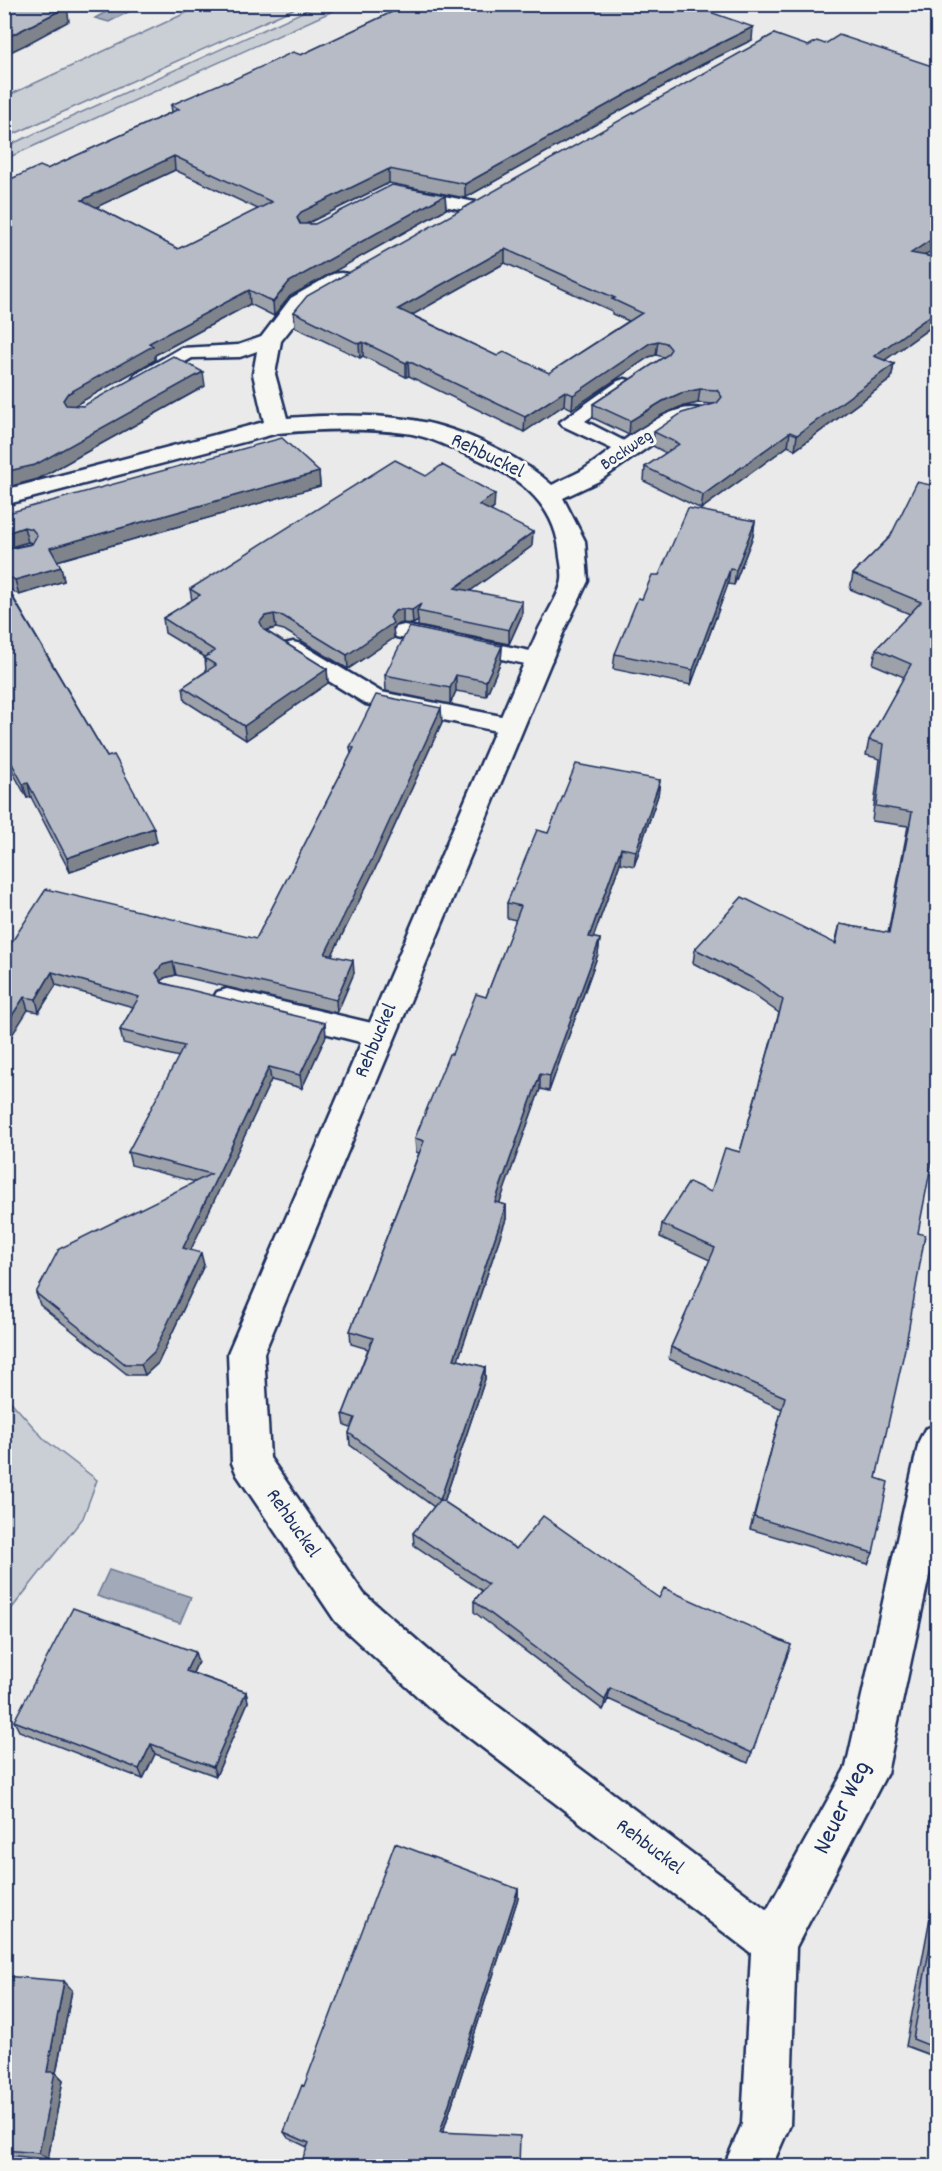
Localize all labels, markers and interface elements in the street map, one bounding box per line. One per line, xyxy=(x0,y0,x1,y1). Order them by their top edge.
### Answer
street label: Bockweg xyxy=(596,424,658,478)
street label: Rehbuckel xyxy=(445,426,529,488)
street label: Rehbuckel xyxy=(348,999,406,1083)
street label: Rehbuckel xyxy=(257,1483,327,1565)
street label: Neuer Weg xyxy=(804,1755,882,1861)
street label: Rehbuckel xyxy=(609,1812,689,1884)

